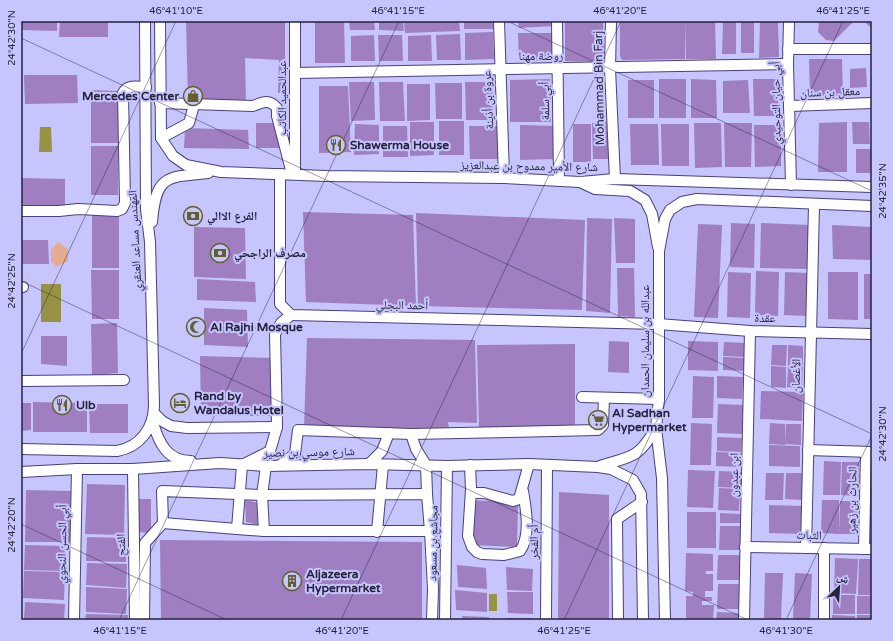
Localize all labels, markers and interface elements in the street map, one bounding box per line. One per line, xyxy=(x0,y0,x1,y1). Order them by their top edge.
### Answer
text: 46°41'10"E xyxy=(149,5,203,17)
text: 46°41'15"E xyxy=(371,5,425,17)
text: 46°41'20"E xyxy=(593,5,647,17)
text: 46°41'25"E xyxy=(816,5,870,17)
text: 24°42'30"N xyxy=(6,10,18,66)
street label: Mohammad Bin Farj xyxy=(591,31,607,145)
street label: روضة مهنا xyxy=(519,49,564,63)
street label: عبدالحميد الكاتب xyxy=(275,61,289,135)
street label: أبي حيان التوحيدي xyxy=(768,61,787,145)
street label: عروة بن أذينة xyxy=(479,70,497,130)
street label: أبي سلمة xyxy=(538,81,555,120)
street label: معقل بن سنان xyxy=(800,84,860,100)
shop icon: Mercedes Center xyxy=(182,85,204,107)
place label: Mercedes Center xyxy=(82,89,179,103)
restaurant icon: Shawerma House xyxy=(325,134,347,156)
place label: Shawerma House xyxy=(350,138,449,152)
street label: شارع الأمير ممدوح بن عبدالعزيز xyxy=(459,158,598,175)
text: 24°42'35"N xyxy=(877,163,889,219)
street label: المهندس مساعد العنقري xyxy=(125,190,148,292)
bank icon: الفرع الاالي xyxy=(182,205,204,227)
place label: الفرع الاالي xyxy=(207,209,257,226)
bank icon: مصرف الراجحي xyxy=(209,242,231,264)
place label: مصرف الراجحي xyxy=(234,246,306,263)
text: 24°42'25"N xyxy=(6,253,18,309)
street label: عبدالله بن سليمان الحمدان xyxy=(638,285,652,397)
street label: أحمد البجلي xyxy=(376,298,428,316)
street label: عقدة xyxy=(754,311,776,325)
mosque icon: Al Rajhi Mosque xyxy=(185,316,207,338)
place label: Al Rajhi Mosque xyxy=(210,320,303,335)
street label: الأغصان xyxy=(789,358,803,393)
place label: Rand by Wandalus Hotel xyxy=(194,389,284,417)
hotel icon: Rand by Wandalus Hotel xyxy=(169,392,191,414)
restaurant icon: Ulb xyxy=(51,394,73,416)
place label: Ulb xyxy=(76,398,96,412)
place label: Al Sadhan Hypermarket xyxy=(612,406,687,435)
text: 24°42'30"N xyxy=(877,406,889,462)
supermarket icon: Al Sadhan Hypermarket xyxy=(587,409,609,431)
street label: شارع موسي بن نصير xyxy=(262,444,355,463)
street label: ابن عبدون xyxy=(727,453,742,497)
street label: الحارث بن زهير xyxy=(844,466,860,535)
text: 24°42'20"N xyxy=(6,497,18,553)
street label: أبي الحسن النحوي xyxy=(54,504,73,584)
street label: مجاشع بن مسعود xyxy=(425,505,441,581)
street label: أم الفخر xyxy=(527,524,542,561)
street label: الثبات xyxy=(796,528,822,543)
street label: الفتح xyxy=(114,534,128,556)
place label: Aljazeera Hypermarket xyxy=(306,567,381,596)
north arrow xyxy=(819,567,859,607)
building icon: Aljazeera Hypermarket xyxy=(281,570,303,592)
text: ش xyxy=(835,570,851,588)
text: 46°41'15"E xyxy=(93,625,147,637)
text: 46°41'20"E xyxy=(315,625,369,637)
text: 46°41'25"E xyxy=(537,625,591,637)
text: 46°41'30"E xyxy=(759,625,813,637)

